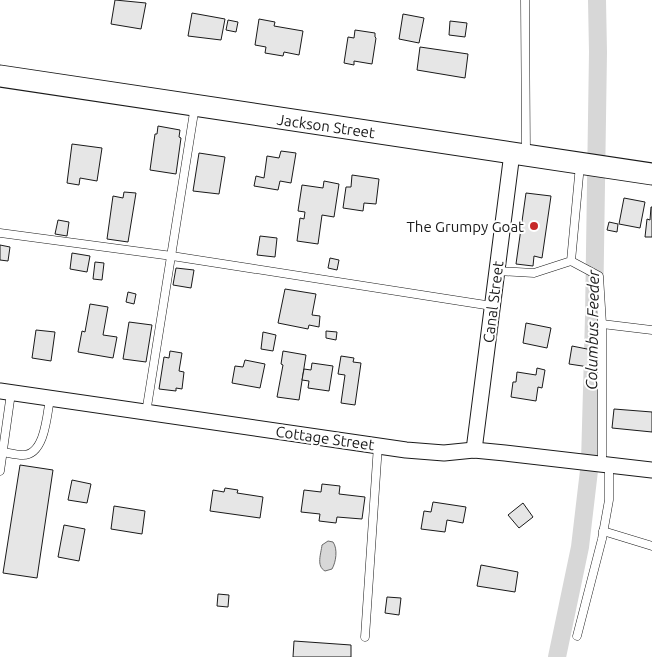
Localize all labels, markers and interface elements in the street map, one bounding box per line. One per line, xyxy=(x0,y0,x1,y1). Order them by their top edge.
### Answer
street label: Jackson Street xyxy=(276,111,376,141)
place label: The Grumpy Goat xyxy=(407,218,524,235)
marker: The Grumpy Goat xyxy=(528,220,540,232)
street label: Canal Street xyxy=(480,260,506,344)
water label: Columbus Feeder xyxy=(582,269,602,390)
street label: Cottage Street xyxy=(274,423,376,453)

